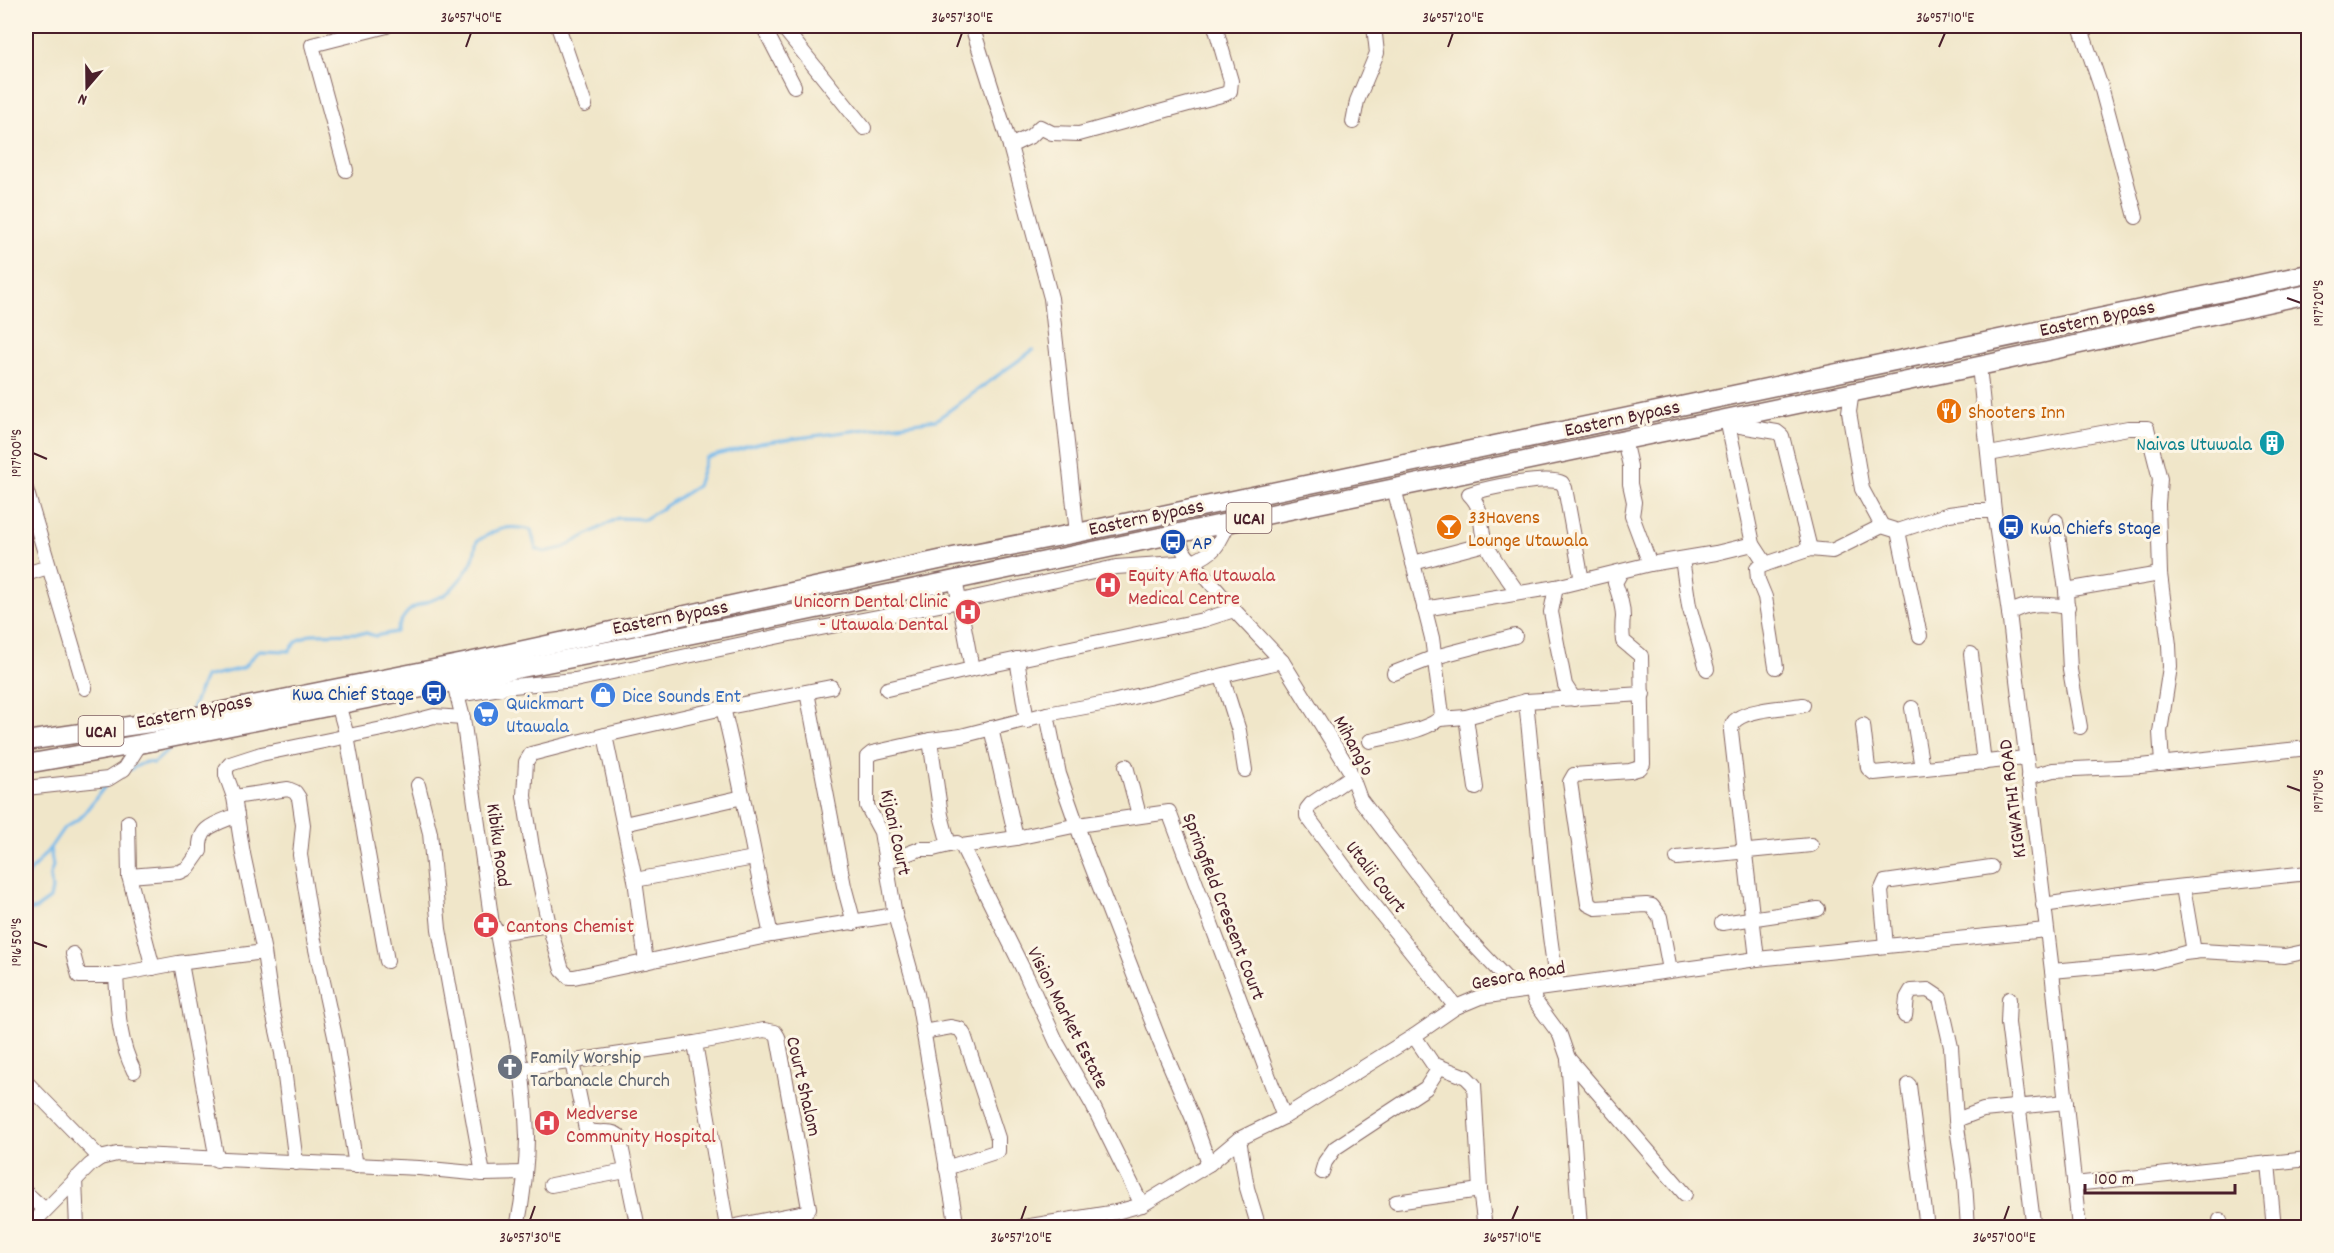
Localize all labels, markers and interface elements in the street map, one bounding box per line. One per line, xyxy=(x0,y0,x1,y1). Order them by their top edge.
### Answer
text: 36°57'40"E xyxy=(440,8,502,30)
text: 36°57'30"E xyxy=(931,8,993,30)
text: 36°57'20"E xyxy=(1422,8,1484,30)
text: 36°57'10"E xyxy=(1916,8,1974,30)
north arrow xyxy=(57,57,117,117)
text: N xyxy=(75,87,90,111)
text: 1°17'20"S xyxy=(2309,280,2331,326)
street label: Eastern Bypass xyxy=(2037,294,2158,346)
street label: Eastern Bypass xyxy=(1562,394,1683,446)
restaurant icon: Shooters Inn xyxy=(1934,396,1964,426)
place label: Shooters Inn xyxy=(1968,400,2065,428)
building icon: Naivas Utuwala xyxy=(2257,428,2287,458)
text: 1°17'00"S xyxy=(7,429,29,477)
place label: Naivas Utuwala xyxy=(2136,432,2253,460)
street label: Eastern Bypass xyxy=(1086,493,1207,545)
road number: UCA1 xyxy=(1226,503,1272,533)
place label: 33Havens Lounge Utawala xyxy=(1468,505,1588,556)
bar icon: 33Havens Lounge Utawala xyxy=(1434,512,1464,542)
bus stop icon: Kwa Chiefs Stage xyxy=(1996,512,2026,542)
place label: Kwa Chiefs Stage xyxy=(2030,516,2161,544)
bus stop icon: AP xyxy=(1158,527,1188,557)
place label: AP xyxy=(1192,531,1212,559)
place label: Equity Afia Utawala Medical Centre xyxy=(1128,563,1276,614)
hospital icon: Equity Afia Utawala Medical Centre xyxy=(1093,570,1123,600)
place label: Unicorn Dental Clinic - Utawala Dental xyxy=(794,589,948,640)
street label: Eastern Bypass xyxy=(610,594,731,644)
hospital icon: Unicorn Dental Clinic - Utawala Dental xyxy=(953,597,983,627)
bus stop icon: Kwa Chief Stage xyxy=(419,678,449,708)
shop icon: Dice Sounds Ent xyxy=(588,680,618,710)
place label: Kwa Chief Stage xyxy=(292,682,414,710)
place label: Dice Sounds Ent xyxy=(622,684,741,712)
street label: Eastern Bypass xyxy=(134,688,255,738)
place label: Quickmart Utawala xyxy=(506,691,584,742)
supermarket icon: Quickmart Utawala xyxy=(471,699,501,729)
street label: Mihang'o xyxy=(1325,711,1380,782)
road number: UCA1 xyxy=(78,716,124,746)
street label: KIGWATHI ROAD xyxy=(1993,738,2035,860)
text: 1°17'10"S xyxy=(2309,769,2331,813)
street label: Kijani Court xyxy=(871,787,917,878)
street label: Kibiku Road xyxy=(477,802,517,889)
street label: Springfield Crescent Court xyxy=(1174,809,1271,1005)
street label: Utalii Court xyxy=(1337,836,1412,920)
pharmacy icon: Cantons Chemist xyxy=(471,910,501,940)
place label: Cantons Chemist xyxy=(506,914,634,942)
text: 1°16'50"S xyxy=(7,918,29,966)
street label: Vision Market Estate xyxy=(1018,943,1114,1094)
street label: Gesora Road xyxy=(1469,955,1568,999)
street label: Court Shalom xyxy=(777,1034,827,1139)
place label: Family Worship Tarbanacle Church xyxy=(530,1045,670,1096)
church icon: Family Worship Tarbanacle Church xyxy=(495,1052,525,1082)
place label: Medverse Community Hospital xyxy=(566,1101,716,1152)
hospital icon: Medverse Community Hospital xyxy=(532,1108,562,1138)
scale bar xyxy=(2085,1157,2235,1195)
text: 100 m xyxy=(2094,1168,2134,1193)
text: 36°57'30"E xyxy=(499,1228,561,1250)
text: 36°57'20"E xyxy=(990,1228,1052,1250)
text: 36°57'10"E xyxy=(1483,1228,1541,1250)
text: 36°57'00"E xyxy=(1973,1228,2036,1250)

